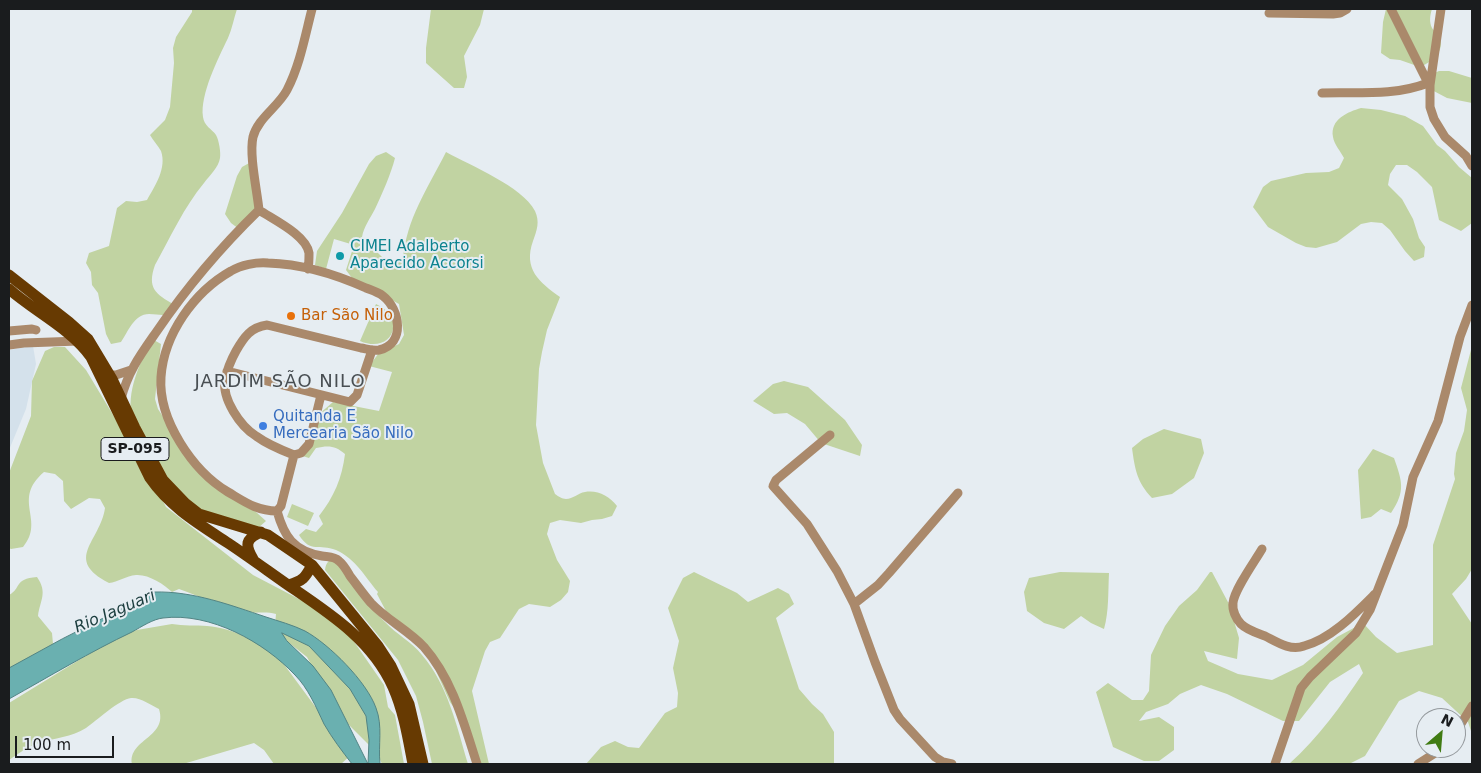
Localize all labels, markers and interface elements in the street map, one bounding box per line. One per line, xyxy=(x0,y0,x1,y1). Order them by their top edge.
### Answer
place label: CIMEI Adalberto Aparecido Accorsi xyxy=(350,238,484,273)
marker: CIMEI Adalberto Aparecido Accorsi xyxy=(334,250,346,262)
place label: Bar São Nilo xyxy=(301,307,393,325)
marker: Bar São Nilo xyxy=(285,310,297,322)
district label: JARDIM SÃO NILO xyxy=(193,371,367,393)
place label: Quitanda E Mercearia São Nilo xyxy=(273,408,413,443)
marker: Quitanda E Mercearia São Nilo xyxy=(257,420,269,432)
road number: SP-095 xyxy=(101,438,169,460)
water label: Rio Jaguari xyxy=(72,586,158,638)
north arrow xyxy=(1416,708,1466,758)
text: N xyxy=(1439,711,1456,730)
scale bar xyxy=(18,726,116,758)
text: 100 m xyxy=(23,736,71,754)

